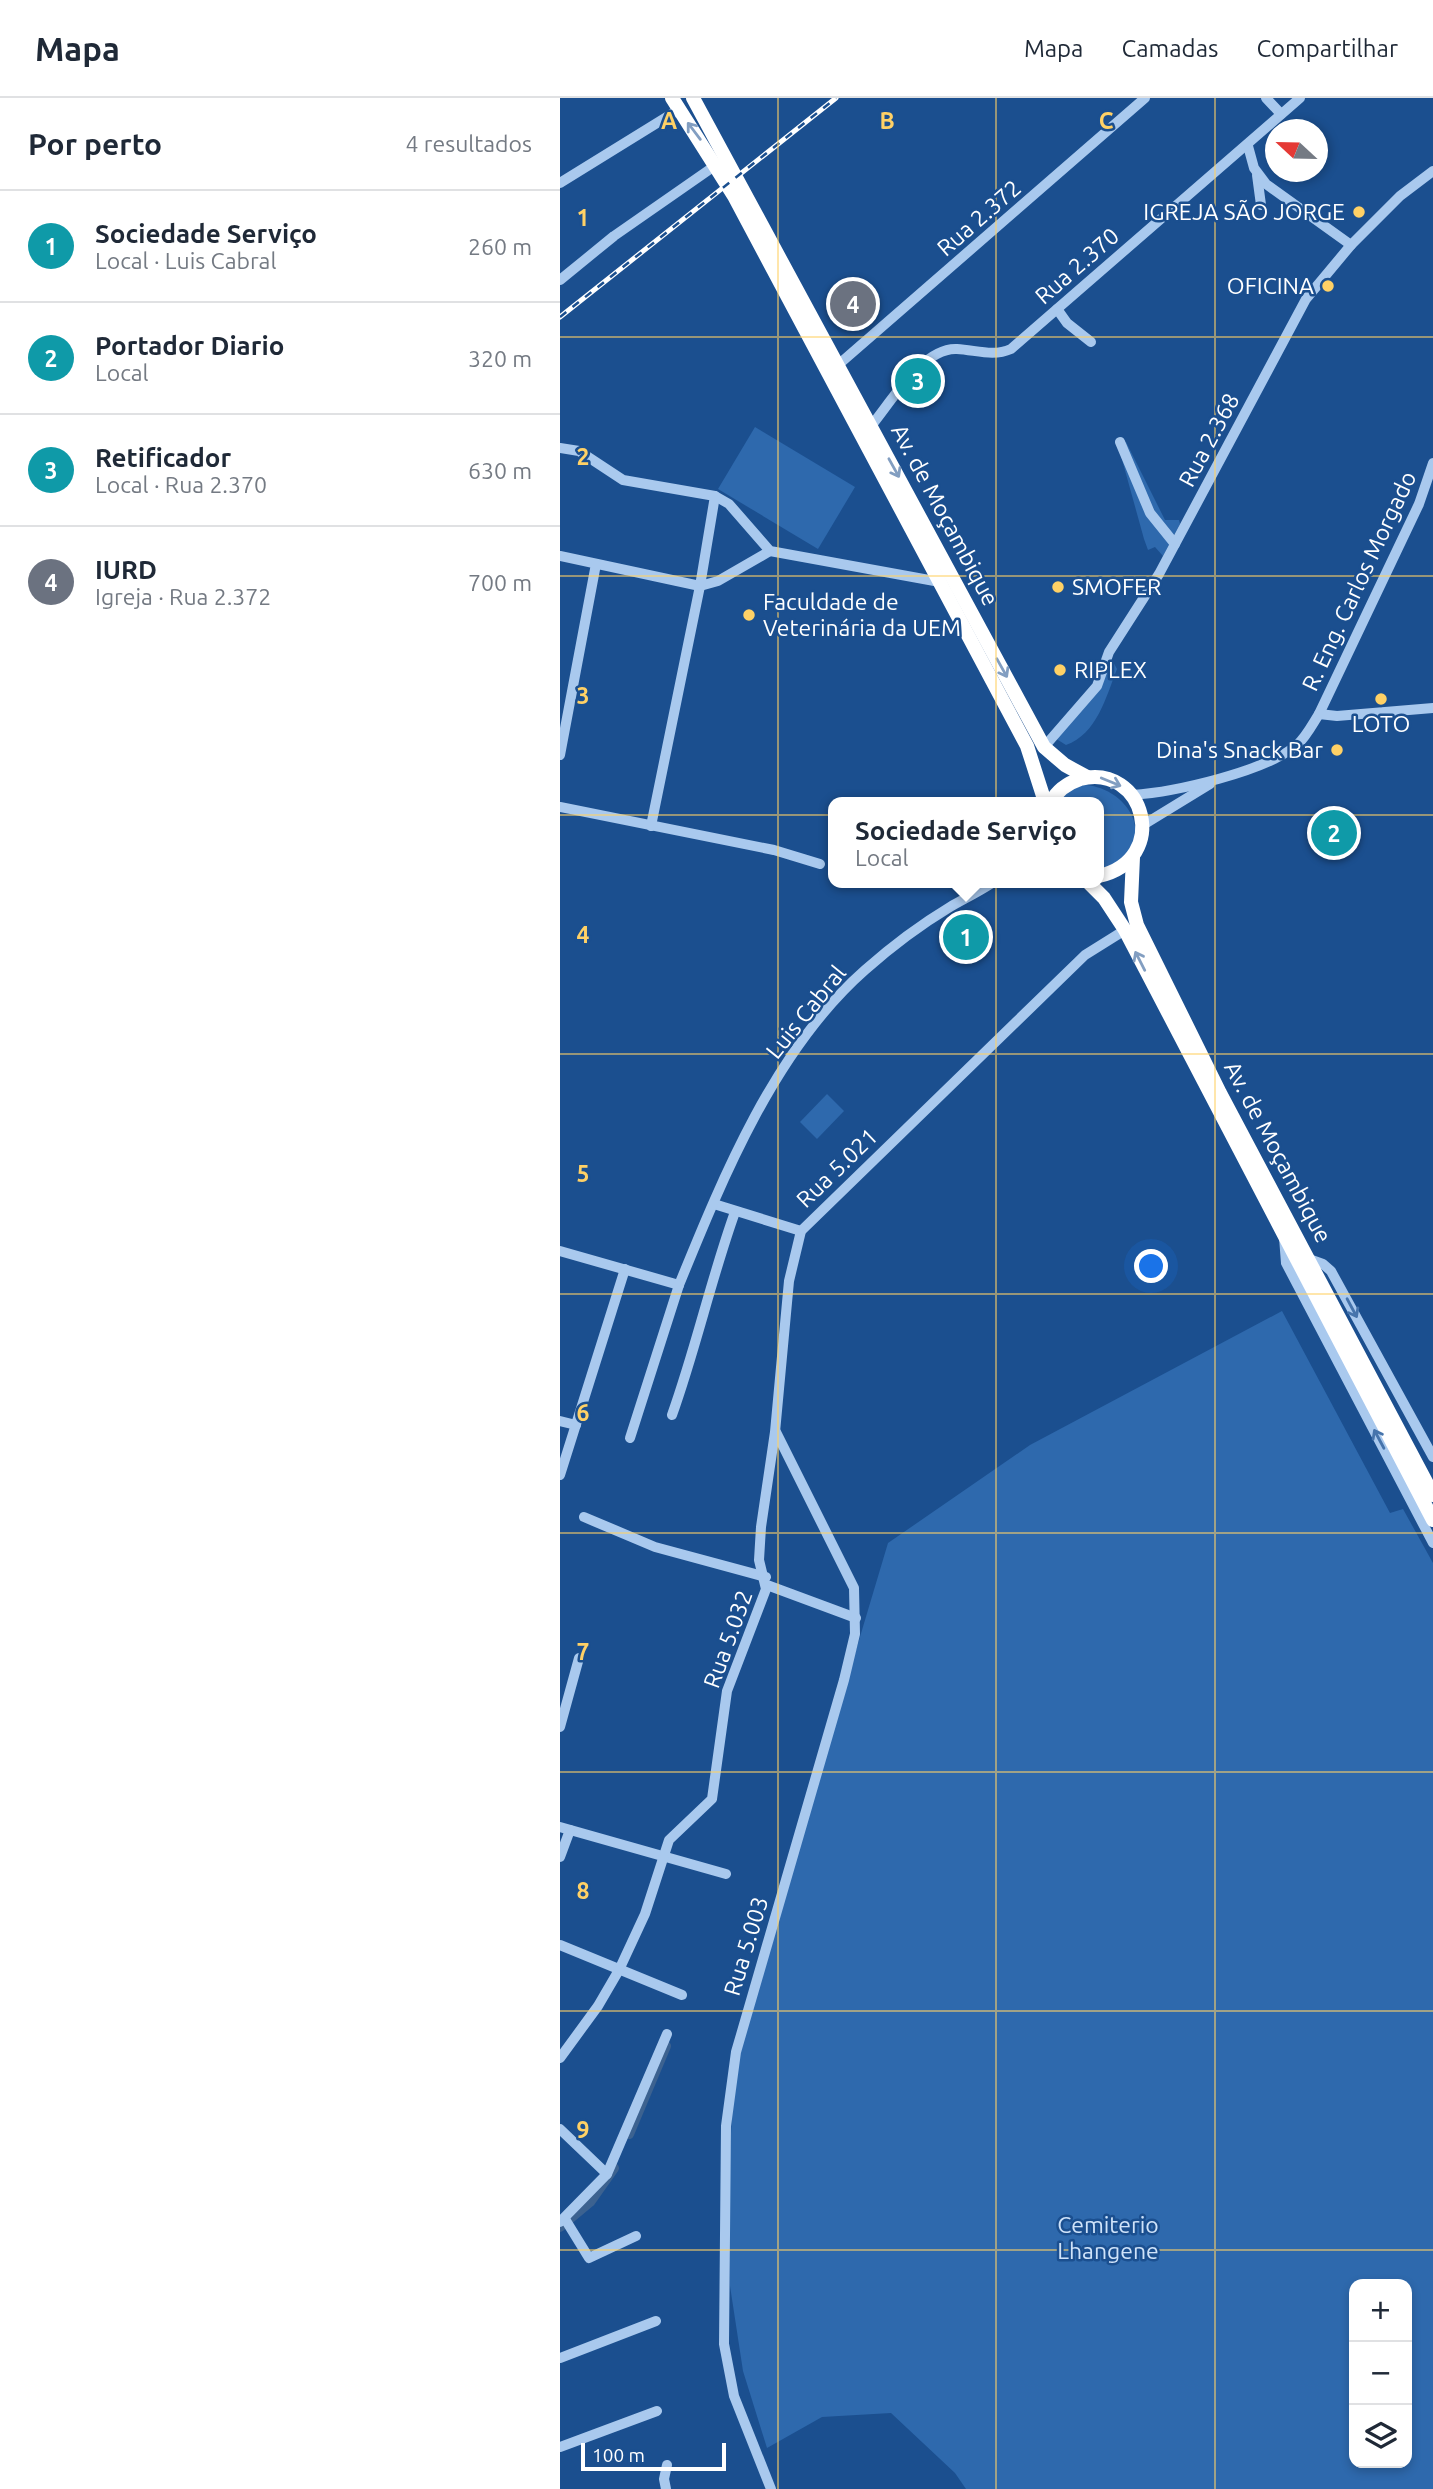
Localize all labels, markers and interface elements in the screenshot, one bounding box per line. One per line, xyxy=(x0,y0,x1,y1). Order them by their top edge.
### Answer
text: Mapa xyxy=(35,30,120,67)
text: Mapa xyxy=(1024,35,1083,62)
text: Camadas xyxy=(1121,35,1218,62)
text: Compartilhar xyxy=(1256,35,1398,62)
text: A xyxy=(661,108,677,133)
text: B xyxy=(879,108,895,133)
text: C xyxy=(1099,108,1114,133)
north arrow xyxy=(1265,119,1328,182)
one-way arrow xyxy=(687,122,702,141)
text: Por perto xyxy=(28,127,162,161)
text: 4 resultados xyxy=(406,131,532,156)
street label: Rua 2.372 xyxy=(932,175,1025,261)
place label: IGREJA SÃO JORGE xyxy=(1143,199,1345,224)
marker: IGREJA SÃO JORGE xyxy=(1351,204,1367,220)
text: 1 xyxy=(577,205,589,230)
text: Sociedade Serviço xyxy=(95,219,317,248)
street label: Rua 2.370 xyxy=(1030,223,1123,309)
text: 1 xyxy=(45,234,57,259)
text: 260 m xyxy=(468,234,532,259)
text: Local · Luis Cabral xyxy=(95,248,276,273)
place label: OFICINA xyxy=(1227,273,1314,298)
pin: 4 xyxy=(830,278,876,330)
marker: OFICINA xyxy=(1320,278,1336,294)
text: Portador Diario xyxy=(95,331,284,360)
text: 2 xyxy=(45,346,57,371)
text: 320 m xyxy=(468,346,532,371)
pin: 3 xyxy=(895,355,941,407)
text: Local xyxy=(95,360,149,385)
street label: Rua 2.368 xyxy=(1174,389,1244,491)
street label: Av. de Moçambique xyxy=(887,420,1004,610)
text: Retificador xyxy=(95,443,231,472)
text: 2 xyxy=(577,444,589,469)
one-way arrow xyxy=(888,457,902,478)
text: 3 xyxy=(45,458,57,483)
text: 630 m xyxy=(468,458,532,483)
street label: R. Eng. Carlos Morgado xyxy=(1297,467,1420,695)
text: Local · Rua 2.370 xyxy=(95,472,267,497)
text: IURD xyxy=(95,555,157,584)
text: 4 xyxy=(45,570,57,595)
text: 700 m xyxy=(468,570,532,595)
place label: SMOFER xyxy=(1072,574,1161,599)
marker: SMOFER xyxy=(1050,579,1066,595)
text: Igreja · Rua 2.372 xyxy=(95,584,271,609)
place label: Faculdade de Veterinária da UEM xyxy=(763,589,961,640)
marker: Faculdade de Veterinária da UEM xyxy=(741,607,757,623)
one-way arrow xyxy=(996,657,1009,678)
place label: RIPLEX xyxy=(1074,657,1147,682)
marker: RIPLEX xyxy=(1052,662,1068,678)
text: 3 xyxy=(577,683,589,708)
marker: LOTO xyxy=(1373,691,1389,707)
place label: LOTO xyxy=(1352,711,1410,736)
place label: Dina's Snack Bar xyxy=(1156,737,1323,762)
marker: Dina's Snack Bar xyxy=(1329,742,1345,758)
one-way arrow xyxy=(1100,777,1122,790)
popup xyxy=(828,797,1104,888)
pin: 2 xyxy=(1311,807,1357,859)
text: Sociedade Serviço xyxy=(855,816,1077,845)
text: Local xyxy=(855,845,909,870)
pin: 1 xyxy=(943,911,989,963)
text: 4 xyxy=(577,922,590,947)
one-way arrow xyxy=(1132,951,1146,972)
street label: Luis Cabral xyxy=(761,960,850,1063)
street label: Av. de Moçambique xyxy=(1220,1057,1337,1247)
street label: Rua 5.021 xyxy=(791,1123,882,1212)
text: 5 xyxy=(577,1161,589,1186)
your location xyxy=(1134,1249,1168,1283)
one-way arrow xyxy=(1345,1297,1359,1318)
text: 6 xyxy=(577,1400,590,1425)
one-way arrow xyxy=(1371,1429,1385,1450)
street label: Rua 5.032 xyxy=(698,1587,757,1691)
text: 7 xyxy=(577,1639,589,1664)
text: 8 xyxy=(577,1878,589,1903)
street label: Rua 5.003 xyxy=(719,1893,772,1998)
text: 9 xyxy=(577,2117,589,2142)
park label: Cemiterio Lhangene xyxy=(1057,2212,1159,2263)
map controls xyxy=(1349,2279,1412,2468)
button: + xyxy=(1349,2279,1412,2342)
button: − xyxy=(1349,2342,1412,2405)
button: layers xyxy=(1349,2405,1412,2468)
scale bar xyxy=(581,2440,726,2472)
text: 100 m xyxy=(592,2444,645,2466)

